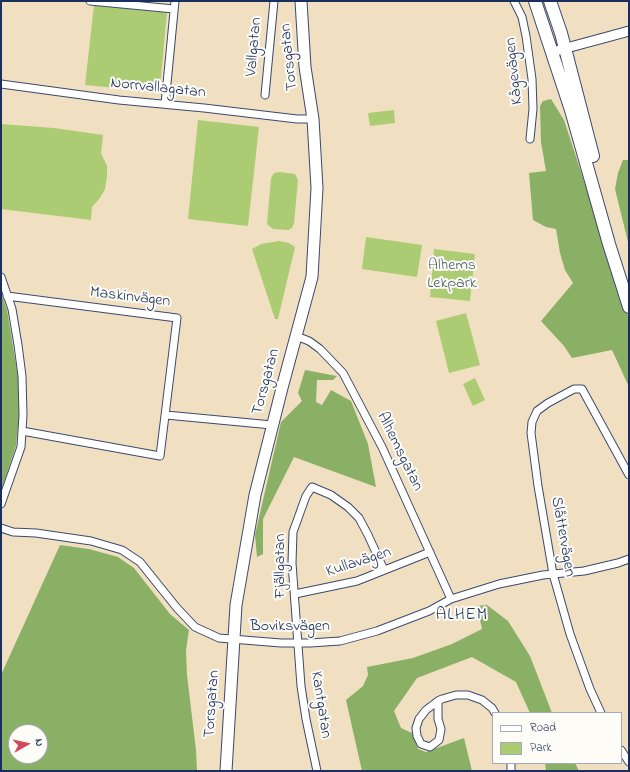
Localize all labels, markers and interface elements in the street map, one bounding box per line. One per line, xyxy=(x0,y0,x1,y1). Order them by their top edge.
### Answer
street label: Vallgatan xyxy=(243,17,267,77)
street label: Torsgatan xyxy=(277,22,303,92)
street label: Kågevägen xyxy=(502,37,528,105)
street label: Norrvallagatan xyxy=(109,74,207,104)
park label: Alhems Lekpark xyxy=(427,256,477,294)
street label: Maskinvägen xyxy=(89,284,171,312)
street label: Torsgatan xyxy=(249,347,285,417)
street label: Alhemsgatan xyxy=(372,409,426,495)
street label: Slåttervägen xyxy=(546,495,578,579)
street label: Fjällgatan xyxy=(271,534,291,598)
street label: Kullavägen xyxy=(324,543,394,583)
district label: ALHEM xyxy=(436,606,488,626)
street label: Boviksvägen xyxy=(250,617,330,637)
street label: Torsgatan xyxy=(201,670,225,738)
street label: Kantgatan xyxy=(305,670,335,740)
legend xyxy=(492,712,622,764)
text: Road xyxy=(530,719,556,737)
north arrow xyxy=(8,724,48,764)
text: N xyxy=(30,738,47,747)
text: Park xyxy=(530,739,552,757)

